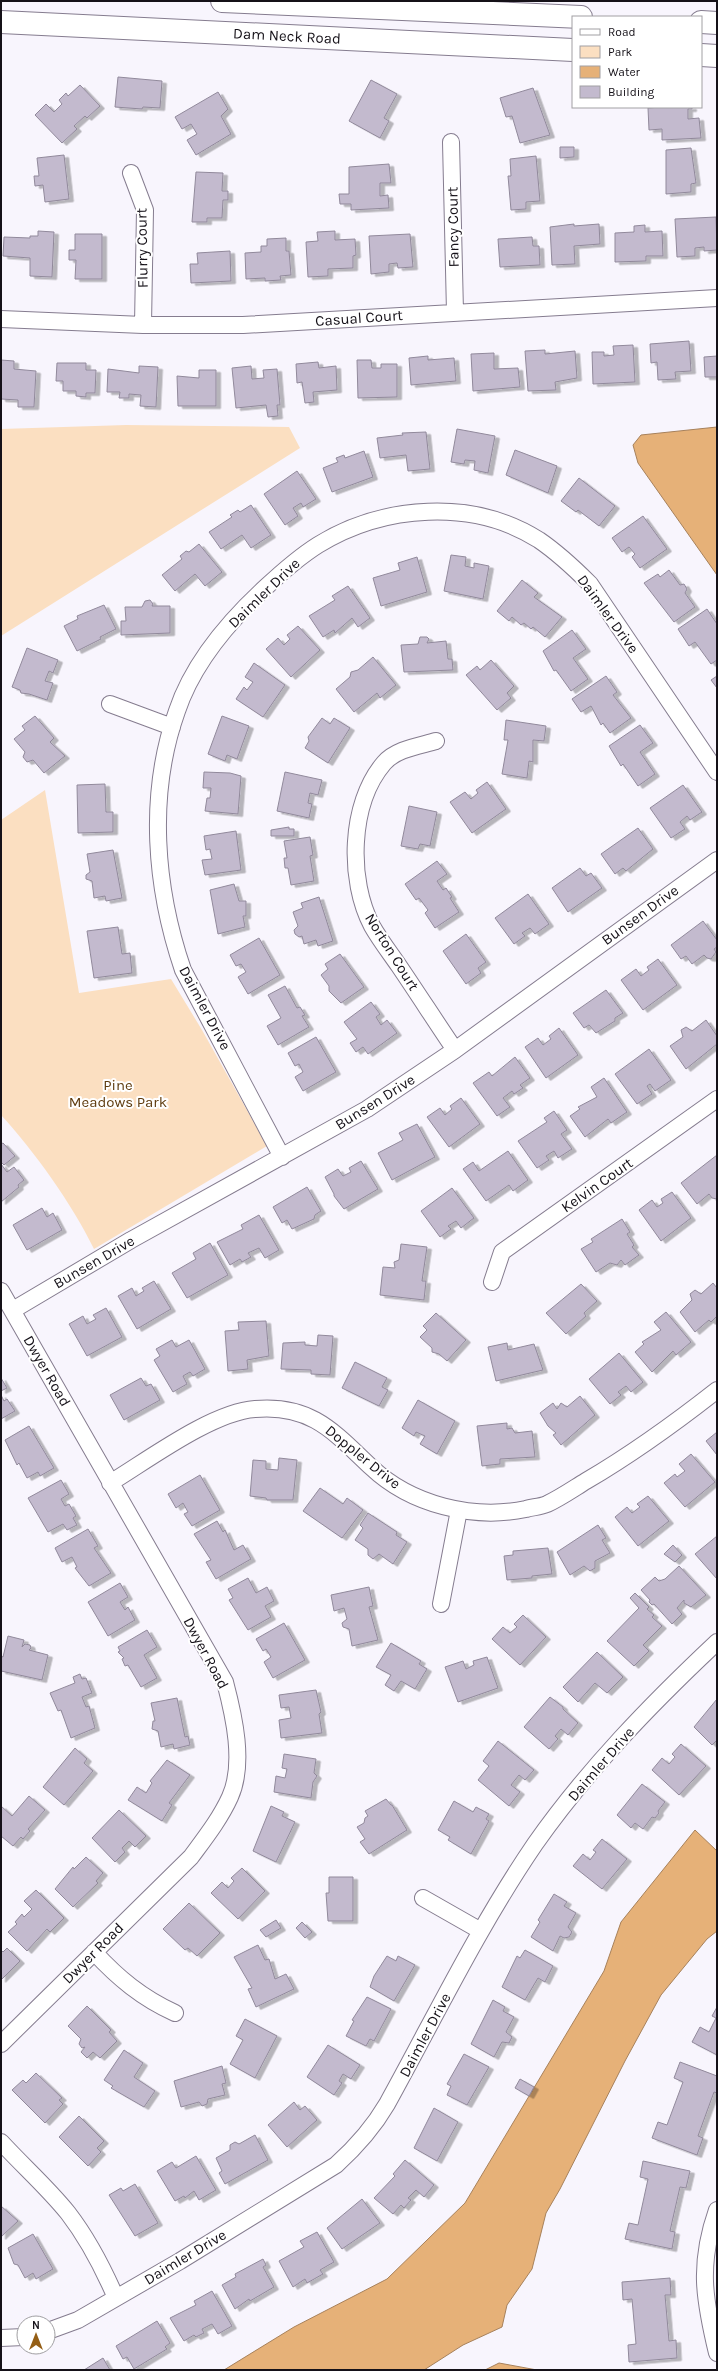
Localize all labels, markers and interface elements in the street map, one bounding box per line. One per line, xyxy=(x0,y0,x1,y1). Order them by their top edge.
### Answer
legend xyxy=(572,16,702,108)
street label: Dam Neck Road xyxy=(233,24,341,48)
text: Road xyxy=(608,25,636,39)
text: Park xyxy=(608,45,633,59)
text: Water xyxy=(608,65,641,79)
text: Building xyxy=(608,85,655,99)
street label: Fancy Court xyxy=(443,186,463,267)
street label: Flurry Court xyxy=(132,207,152,288)
street label: Casual Court xyxy=(314,306,404,330)
street label: Daimler Drive xyxy=(224,554,304,632)
street label: Daimler Drive xyxy=(574,571,642,657)
street label: Bunsen Drive xyxy=(598,881,682,949)
street label: Norton Court xyxy=(361,910,423,994)
street label: Daimler Drive xyxy=(175,963,235,1053)
street label: Bunsen Drive xyxy=(332,1070,418,1134)
park label: Pine Meadows Park xyxy=(69,1076,167,1111)
street label: Kelvin Court xyxy=(558,1154,637,1216)
street label: Bunsen Drive xyxy=(50,1232,138,1292)
street label: Dwyer Road xyxy=(19,1332,75,1410)
street label: Doppler Drive xyxy=(322,1421,404,1493)
street label: Dwyer Road xyxy=(180,1614,232,1692)
street label: Daimler Drive xyxy=(564,1723,638,1805)
street label: Dwyer Road xyxy=(59,1919,127,1987)
street label: Daimler Drive xyxy=(395,1990,455,2080)
street label: Daimler Drive xyxy=(141,2225,229,2289)
north arrow xyxy=(16,2315,56,2355)
text: N xyxy=(32,2319,40,2332)

